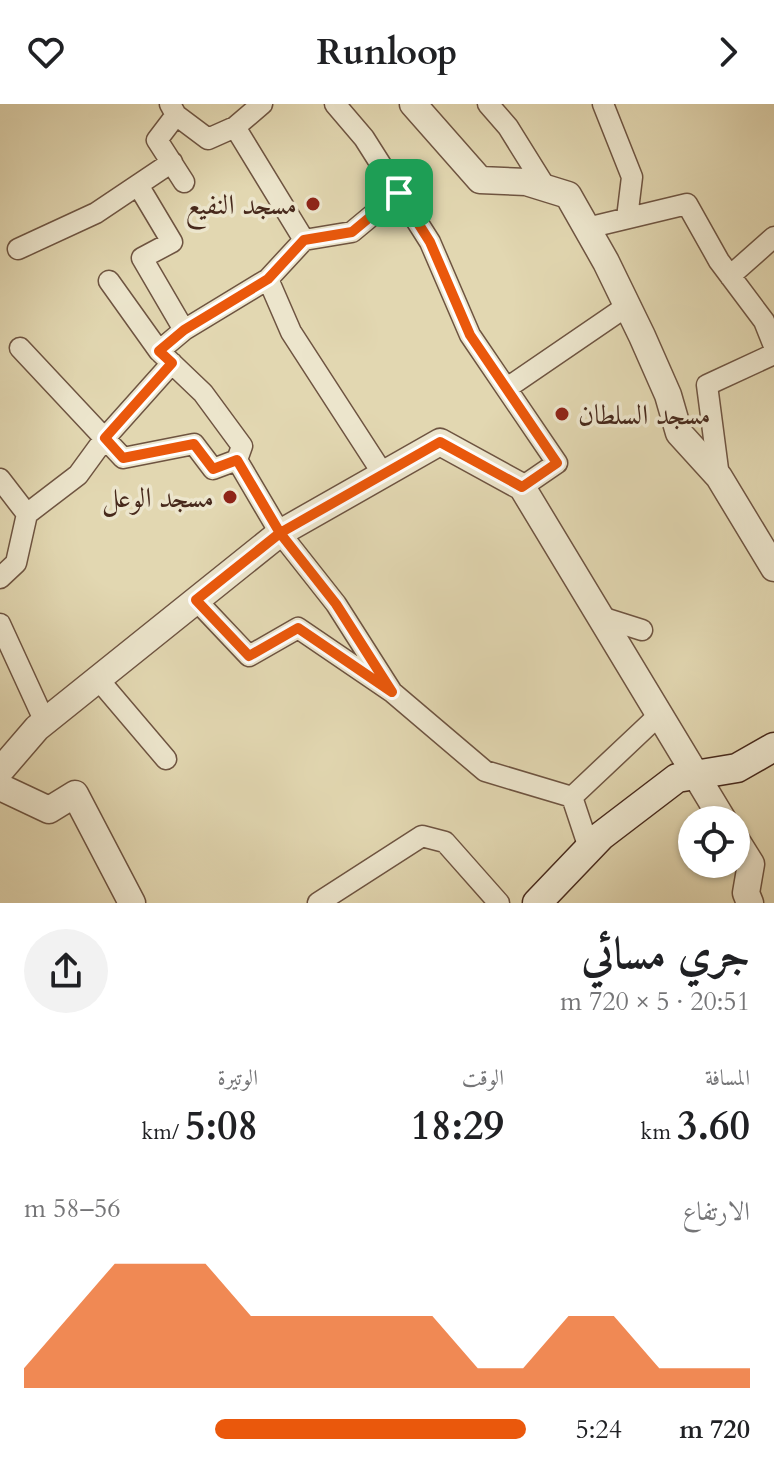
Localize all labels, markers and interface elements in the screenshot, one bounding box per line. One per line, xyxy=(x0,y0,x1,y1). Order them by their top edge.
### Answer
text: Runloop xyxy=(316,28,458,77)
icon: heart xyxy=(24,30,68,74)
icon: forward xyxy=(706,30,750,74)
pin xyxy=(365,159,433,227)
icon: arrive xyxy=(377,171,421,215)
place label: مسجد النفيع xyxy=(186,186,297,230)
marker: مسجد النفيع xyxy=(304,195,322,213)
place label: مسجد السلطان xyxy=(578,396,711,434)
marker: مسجد السلطان xyxy=(553,405,571,423)
place label: مسجد الوعل xyxy=(102,479,214,517)
marker: مسجد الوعل xyxy=(221,488,239,506)
map controls xyxy=(678,806,750,878)
button: locate xyxy=(678,806,750,878)
text: جري مسائي xyxy=(581,924,750,984)
button: share xyxy=(24,929,108,1013)
text: 20:51 · 5 × 720 m xyxy=(560,984,750,1019)
text: الوتيرة xyxy=(217,1063,258,1093)
text: الوقت xyxy=(462,1063,504,1093)
text: المسافة xyxy=(705,1063,750,1093)
text: 5:08 xyxy=(185,1099,258,1154)
text: 18:29 xyxy=(410,1099,504,1154)
text: 3.60 xyxy=(677,1099,750,1154)
text: /km xyxy=(141,1117,185,1147)
text: km xyxy=(641,1117,677,1147)
text: 56–58 m xyxy=(24,1191,121,1226)
text: الارتفاع xyxy=(683,1194,750,1229)
text: 5:24 xyxy=(575,1412,622,1447)
text: 720 m xyxy=(679,1412,750,1447)

